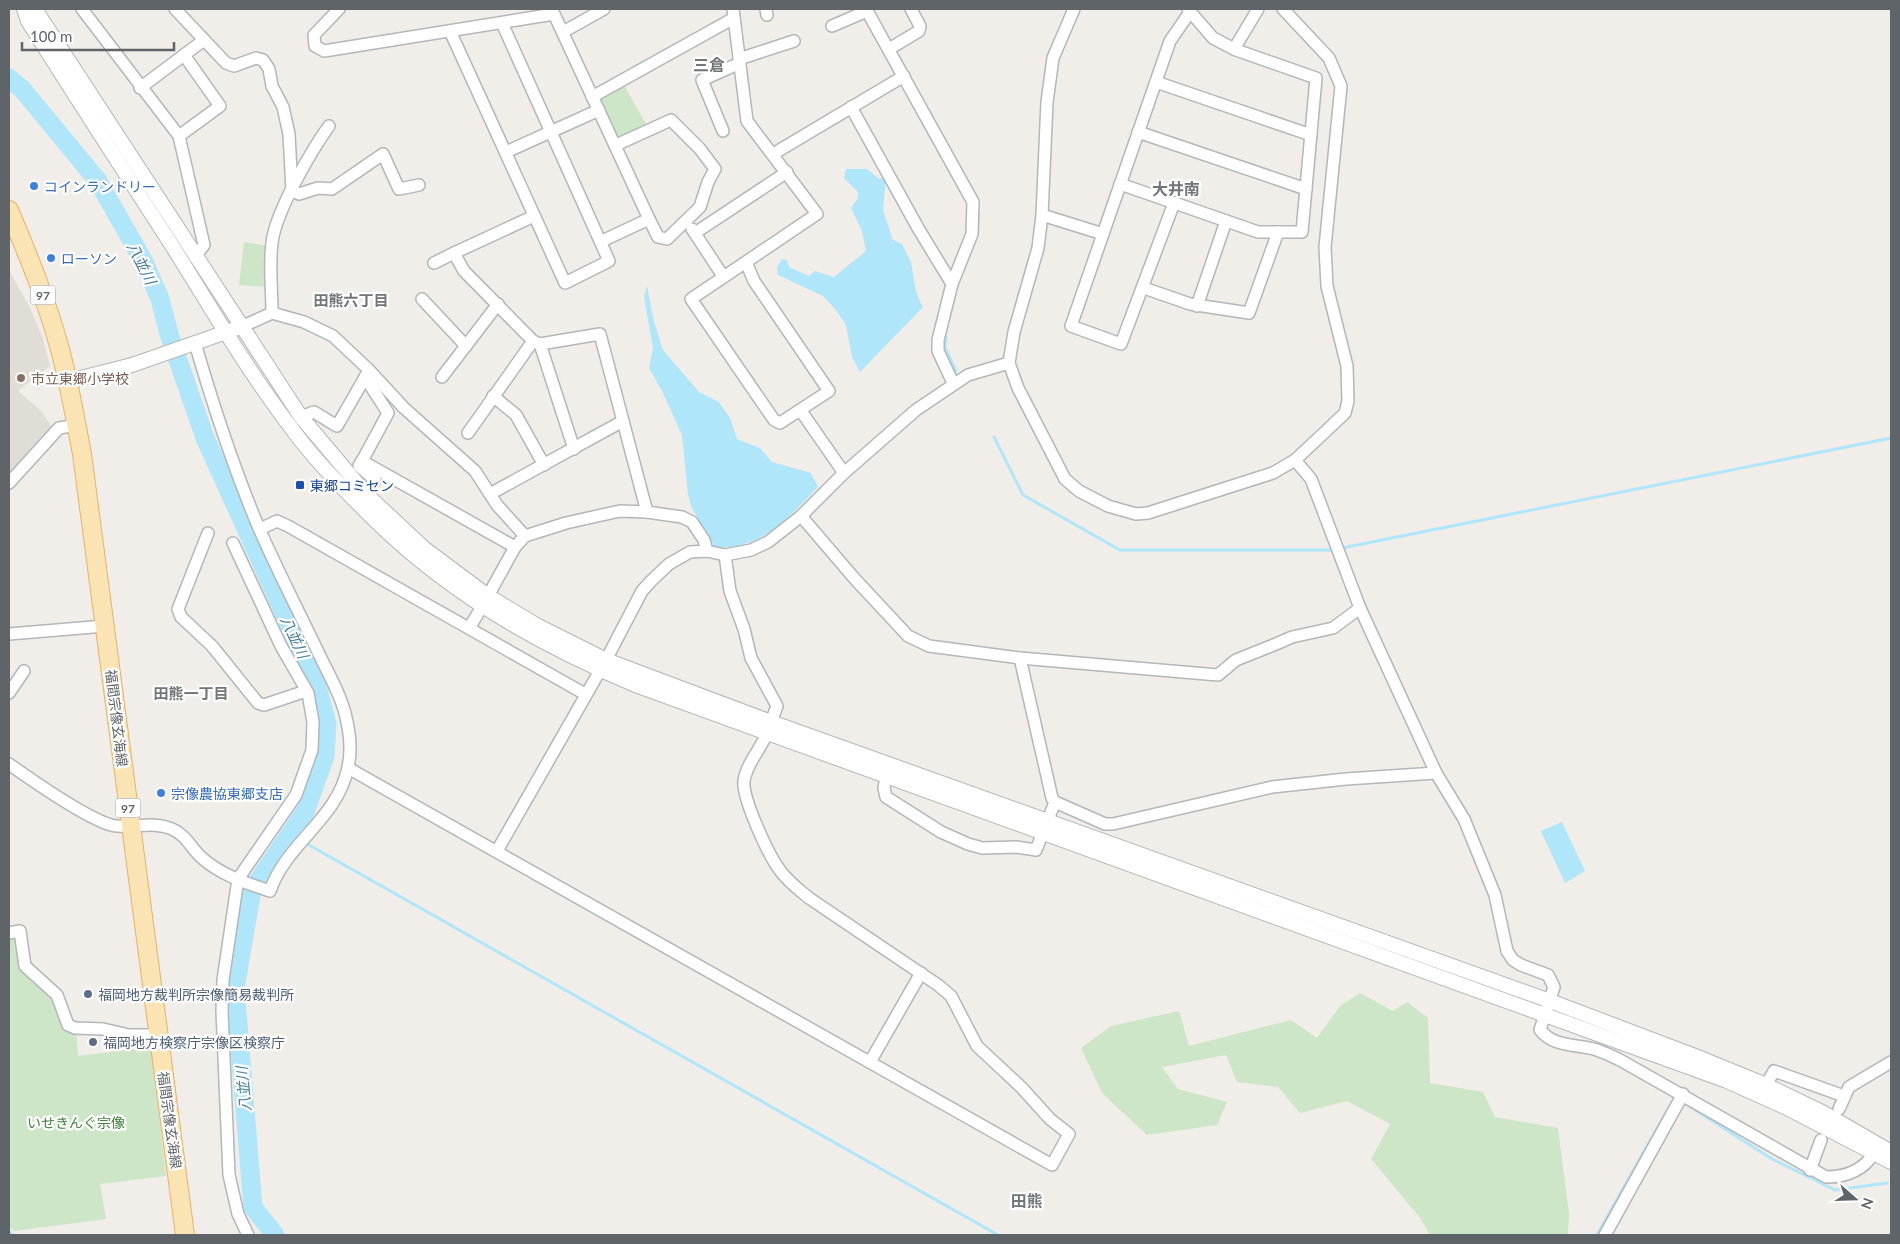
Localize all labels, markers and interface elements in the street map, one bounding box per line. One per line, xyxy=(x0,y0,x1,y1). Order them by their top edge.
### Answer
scale bar xyxy=(22,20,175,52)
text: 100 m xyxy=(30,27,72,45)
district label: 三倉 xyxy=(693,55,725,74)
place label: コインランドリー xyxy=(44,178,156,195)
district label: 大井南 xyxy=(1152,179,1200,198)
marker: コインランドリー xyxy=(28,180,40,192)
water label: 八並川 xyxy=(124,239,161,289)
place label: ローソン xyxy=(61,250,117,267)
marker: ローソン xyxy=(45,252,57,264)
road number: 97 xyxy=(30,286,56,304)
district label: 田熊六丁目 xyxy=(313,291,389,309)
place label: 市立東郷小学校 xyxy=(31,370,129,387)
marker: 市立東郷小学校 xyxy=(15,372,27,384)
place label: 東郷コミセン xyxy=(310,477,394,494)
marker: 東郷コミセン xyxy=(294,479,306,491)
water label: 八並川 xyxy=(277,613,314,663)
street label: 福間宗像玄海線 xyxy=(103,668,131,768)
district label: 田熊一丁目 xyxy=(153,684,229,702)
place label: 宗像農協東郷支店 xyxy=(171,785,283,802)
marker: 宗像農協東郷支店 xyxy=(155,787,167,799)
road number: 97 xyxy=(116,798,140,818)
place label: 福岡地方裁判所宗像簡易裁判所 xyxy=(98,986,294,1003)
marker: 福岡地方裁判所宗像簡易裁判所 xyxy=(82,988,94,1000)
place label: 福岡地方検察庁宗像区検察庁 xyxy=(103,1034,285,1051)
marker: 福岡地方検察庁宗像区検察庁 xyxy=(87,1036,99,1048)
water label: 八並川 xyxy=(232,1064,254,1112)
street label: 福間宗像玄海線 xyxy=(155,1070,185,1170)
park label: いせきんぐ宗像 xyxy=(27,1114,125,1131)
north arrow xyxy=(1830,1174,1880,1224)
district label: 田熊 xyxy=(1011,1191,1043,1210)
text: N xyxy=(1858,1196,1878,1212)

